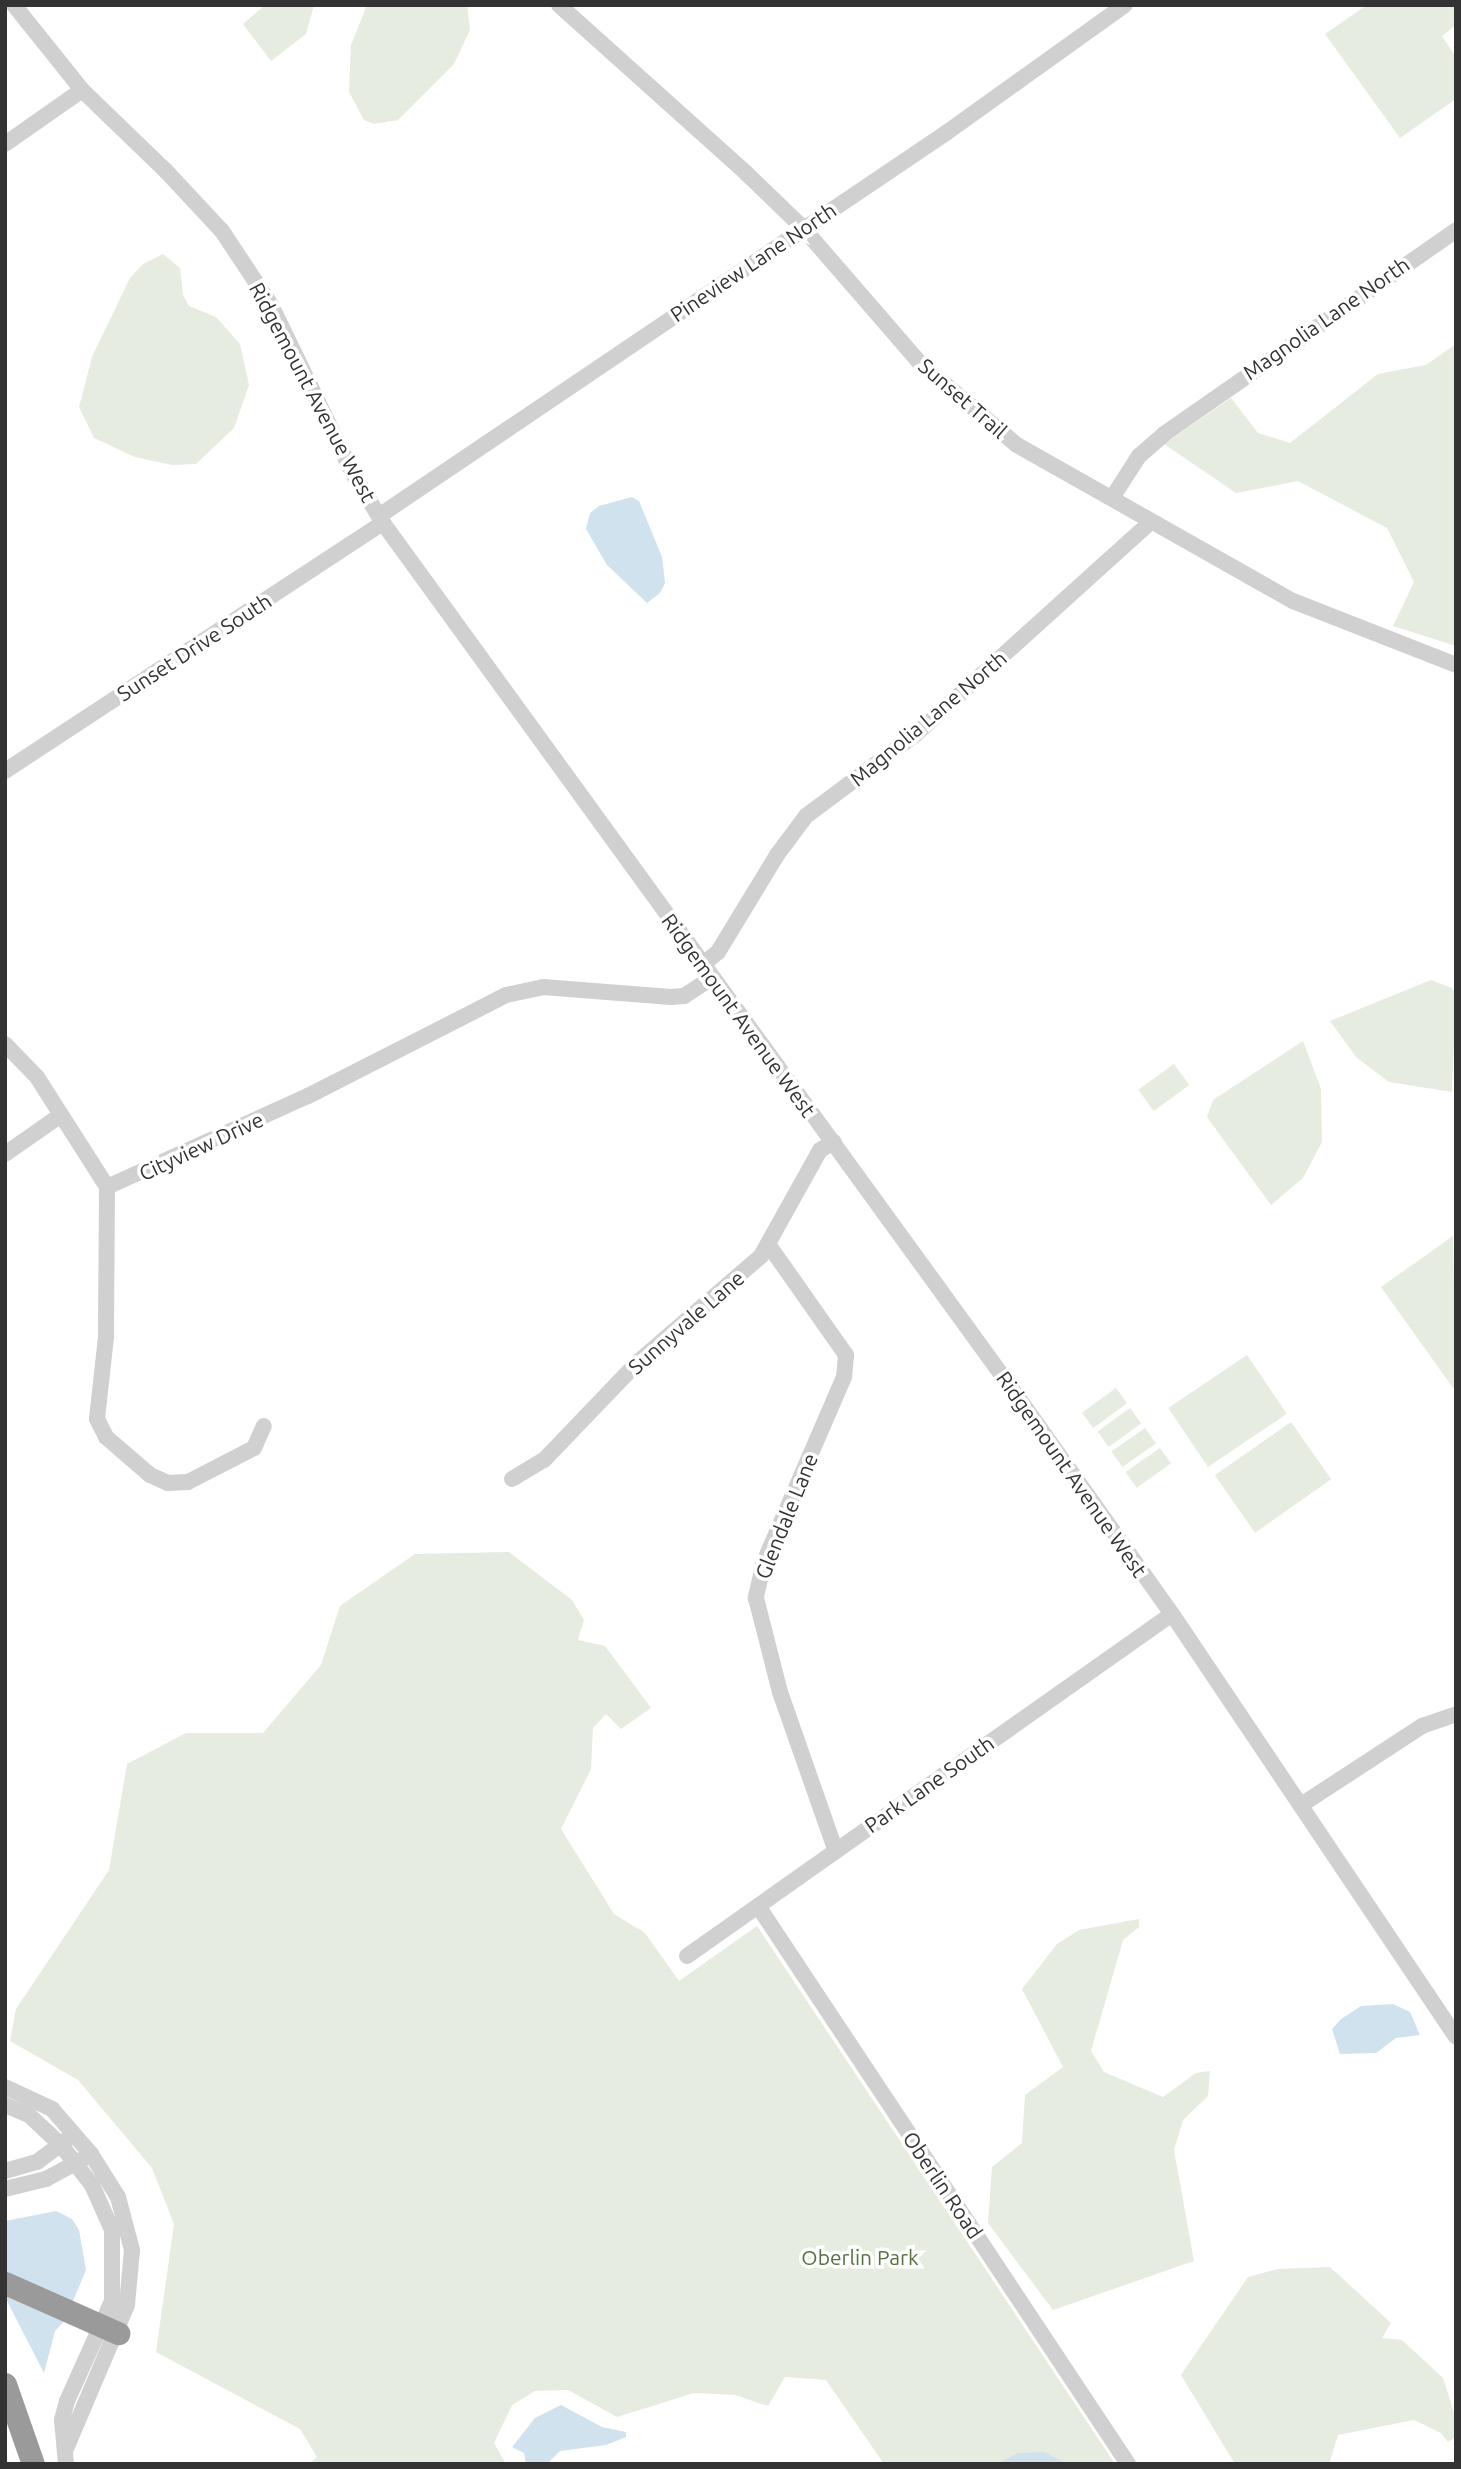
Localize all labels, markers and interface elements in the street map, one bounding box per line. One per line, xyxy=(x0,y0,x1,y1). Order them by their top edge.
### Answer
street label: Pineview Lane North xyxy=(665,197,841,327)
street label: Magnolia Lane North xyxy=(1238,251,1414,385)
street label: Ridgemount Avenue West xyxy=(244,278,382,506)
street label: Sunset Trail xyxy=(914,353,1012,443)
street label: Sunset Drive South xyxy=(112,588,276,706)
street label: Magnolia Lane North xyxy=(844,645,1012,791)
street label: Ridgemount Avenue West xyxy=(657,908,821,1122)
street label: Cityview Drive xyxy=(135,1106,267,1186)
street label: Sunnyvale Lane xyxy=(623,1265,749,1379)
street label: Ridgemount Avenue West xyxy=(991,1366,1153,1582)
street label: Glendale Lane xyxy=(749,1450,823,1582)
street label: Park Lane South xyxy=(860,1730,998,1838)
street label: Oberlin Road xyxy=(898,2127,988,2243)
park label: Oberlin Park xyxy=(801,2244,919,2270)

